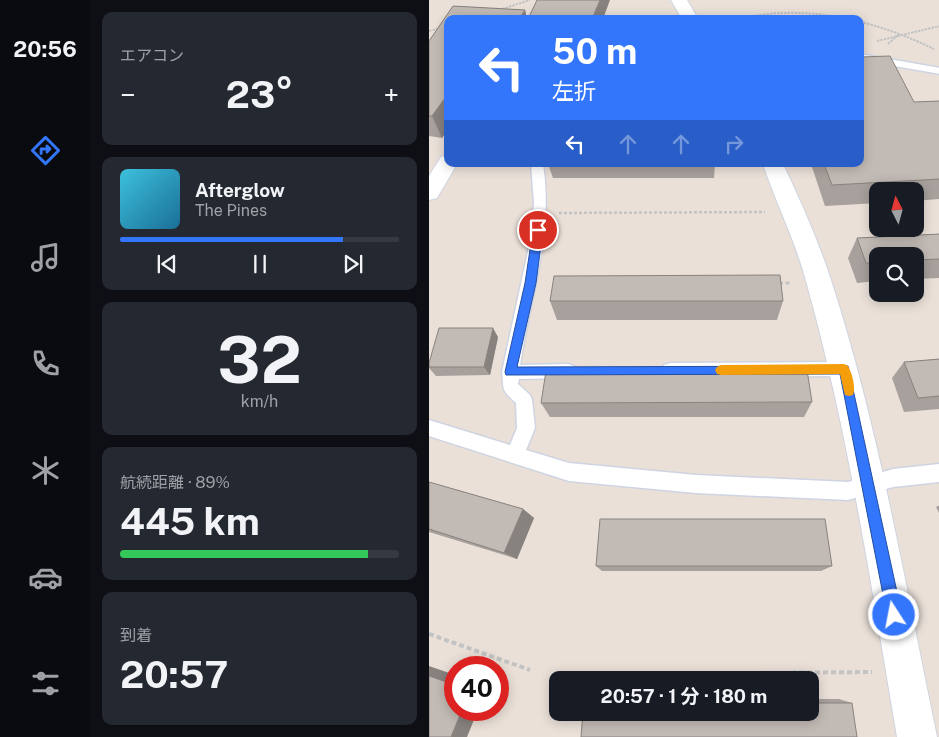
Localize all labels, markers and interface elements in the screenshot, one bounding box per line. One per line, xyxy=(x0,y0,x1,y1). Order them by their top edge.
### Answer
text: 50 m xyxy=(552,31,637,72)
icon: left xyxy=(469,35,534,100)
text: 20:56 xyxy=(13,36,77,62)
text: エアコン xyxy=(120,46,184,65)
text: 23° xyxy=(226,72,293,117)
text: − xyxy=(120,78,136,111)
text: + xyxy=(383,78,399,111)
text: 左折 xyxy=(552,78,596,104)
icon: left xyxy=(561,130,589,158)
icon: ahead xyxy=(614,130,642,158)
icon: ahead xyxy=(667,130,695,158)
icon: right xyxy=(720,130,748,158)
icon: directions xyxy=(28,133,63,168)
text: Afterglow xyxy=(195,179,285,201)
north arrow xyxy=(869,182,924,238)
map controls xyxy=(869,182,924,302)
text: The Pines xyxy=(195,201,267,220)
pin xyxy=(517,209,559,251)
icon: arrive xyxy=(524,216,552,244)
icon: music xyxy=(28,240,63,275)
button: search xyxy=(869,247,924,302)
icon: previous xyxy=(153,250,181,278)
icon: pause xyxy=(246,250,274,278)
icon: next xyxy=(339,250,367,278)
text: 32 xyxy=(217,321,302,398)
icon: phone xyxy=(28,346,63,381)
text: km/h xyxy=(241,392,278,411)
icon: climate xyxy=(28,453,63,488)
text: 航続距離 · 89% xyxy=(120,473,230,492)
text: 445 km xyxy=(120,499,260,544)
icon: car xyxy=(28,560,63,595)
position arrow xyxy=(867,588,919,640)
text: 到着 xyxy=(120,626,152,645)
text: 20:57 xyxy=(120,652,228,697)
speed limit sign: 40 xyxy=(444,656,509,721)
icon: filters xyxy=(28,666,63,701)
text: 20:57 · 1 分 · 180 m xyxy=(601,685,767,707)

